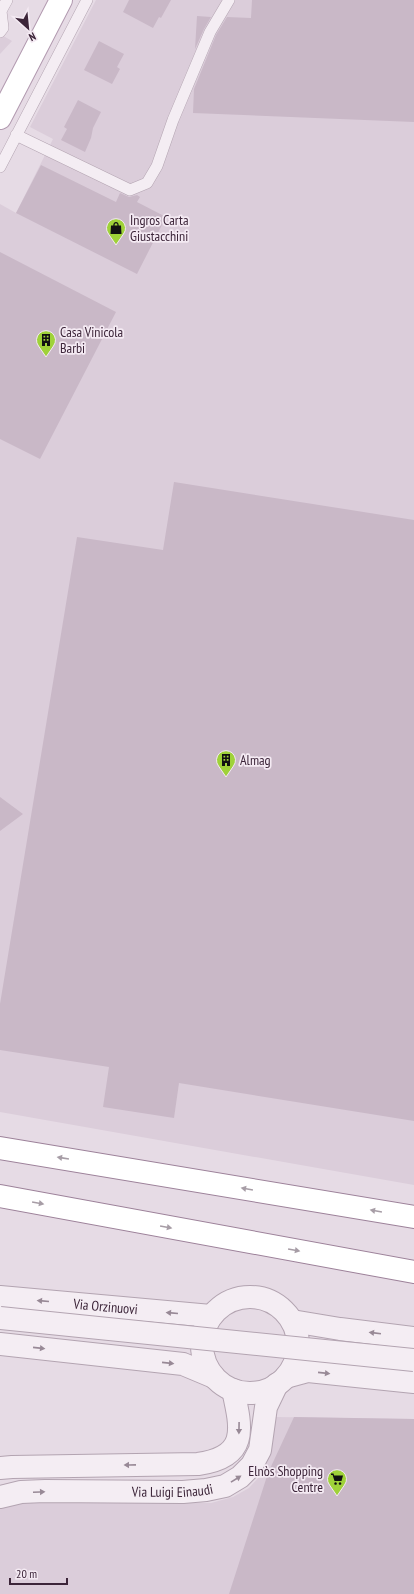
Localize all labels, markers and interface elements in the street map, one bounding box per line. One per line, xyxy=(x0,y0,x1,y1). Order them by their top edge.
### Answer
north arrow xyxy=(8,8,48,48)
text: N xyxy=(27,29,38,45)
place label: Ingros Carta Giustacchini xyxy=(130,211,189,245)
shop icon: Ingros Carta Giustacchini xyxy=(105,217,127,245)
place label: Casa Vinicola Barbi xyxy=(60,323,123,357)
building icon: Casa Vinicola Barbi xyxy=(35,329,57,357)
building icon: Almag xyxy=(215,749,237,777)
place label: Almag xyxy=(240,751,271,769)
one-way arrow xyxy=(57,1155,69,1161)
one-way arrow xyxy=(241,1186,253,1192)
one-way arrow xyxy=(32,1200,44,1206)
one-way arrow xyxy=(369,1207,382,1213)
one-way arrow xyxy=(160,1224,172,1230)
one-way arrow xyxy=(288,1248,300,1254)
street label: Via Orzinuovi xyxy=(72,1295,138,1318)
one-way arrow xyxy=(37,1297,49,1304)
one-way arrow xyxy=(166,1309,178,1316)
one-way arrow xyxy=(369,1330,381,1336)
one-way arrow xyxy=(33,1345,45,1351)
one-way arrow xyxy=(162,1359,174,1366)
one-way arrow xyxy=(318,1370,330,1376)
one-way arrow xyxy=(235,1422,242,1434)
one-way arrow xyxy=(123,1462,136,1468)
place label: Elnòs Shopping Centre xyxy=(248,1462,323,1496)
supermarket icon: Elnòs Shopping Centre xyxy=(326,1468,348,1496)
one-way arrow xyxy=(230,1475,242,1482)
street label: Via Luigi Einaudi xyxy=(131,1480,214,1501)
one-way arrow xyxy=(32,1488,45,1495)
scale bar xyxy=(10,1560,67,1586)
text: 20 m xyxy=(16,1566,37,1581)

